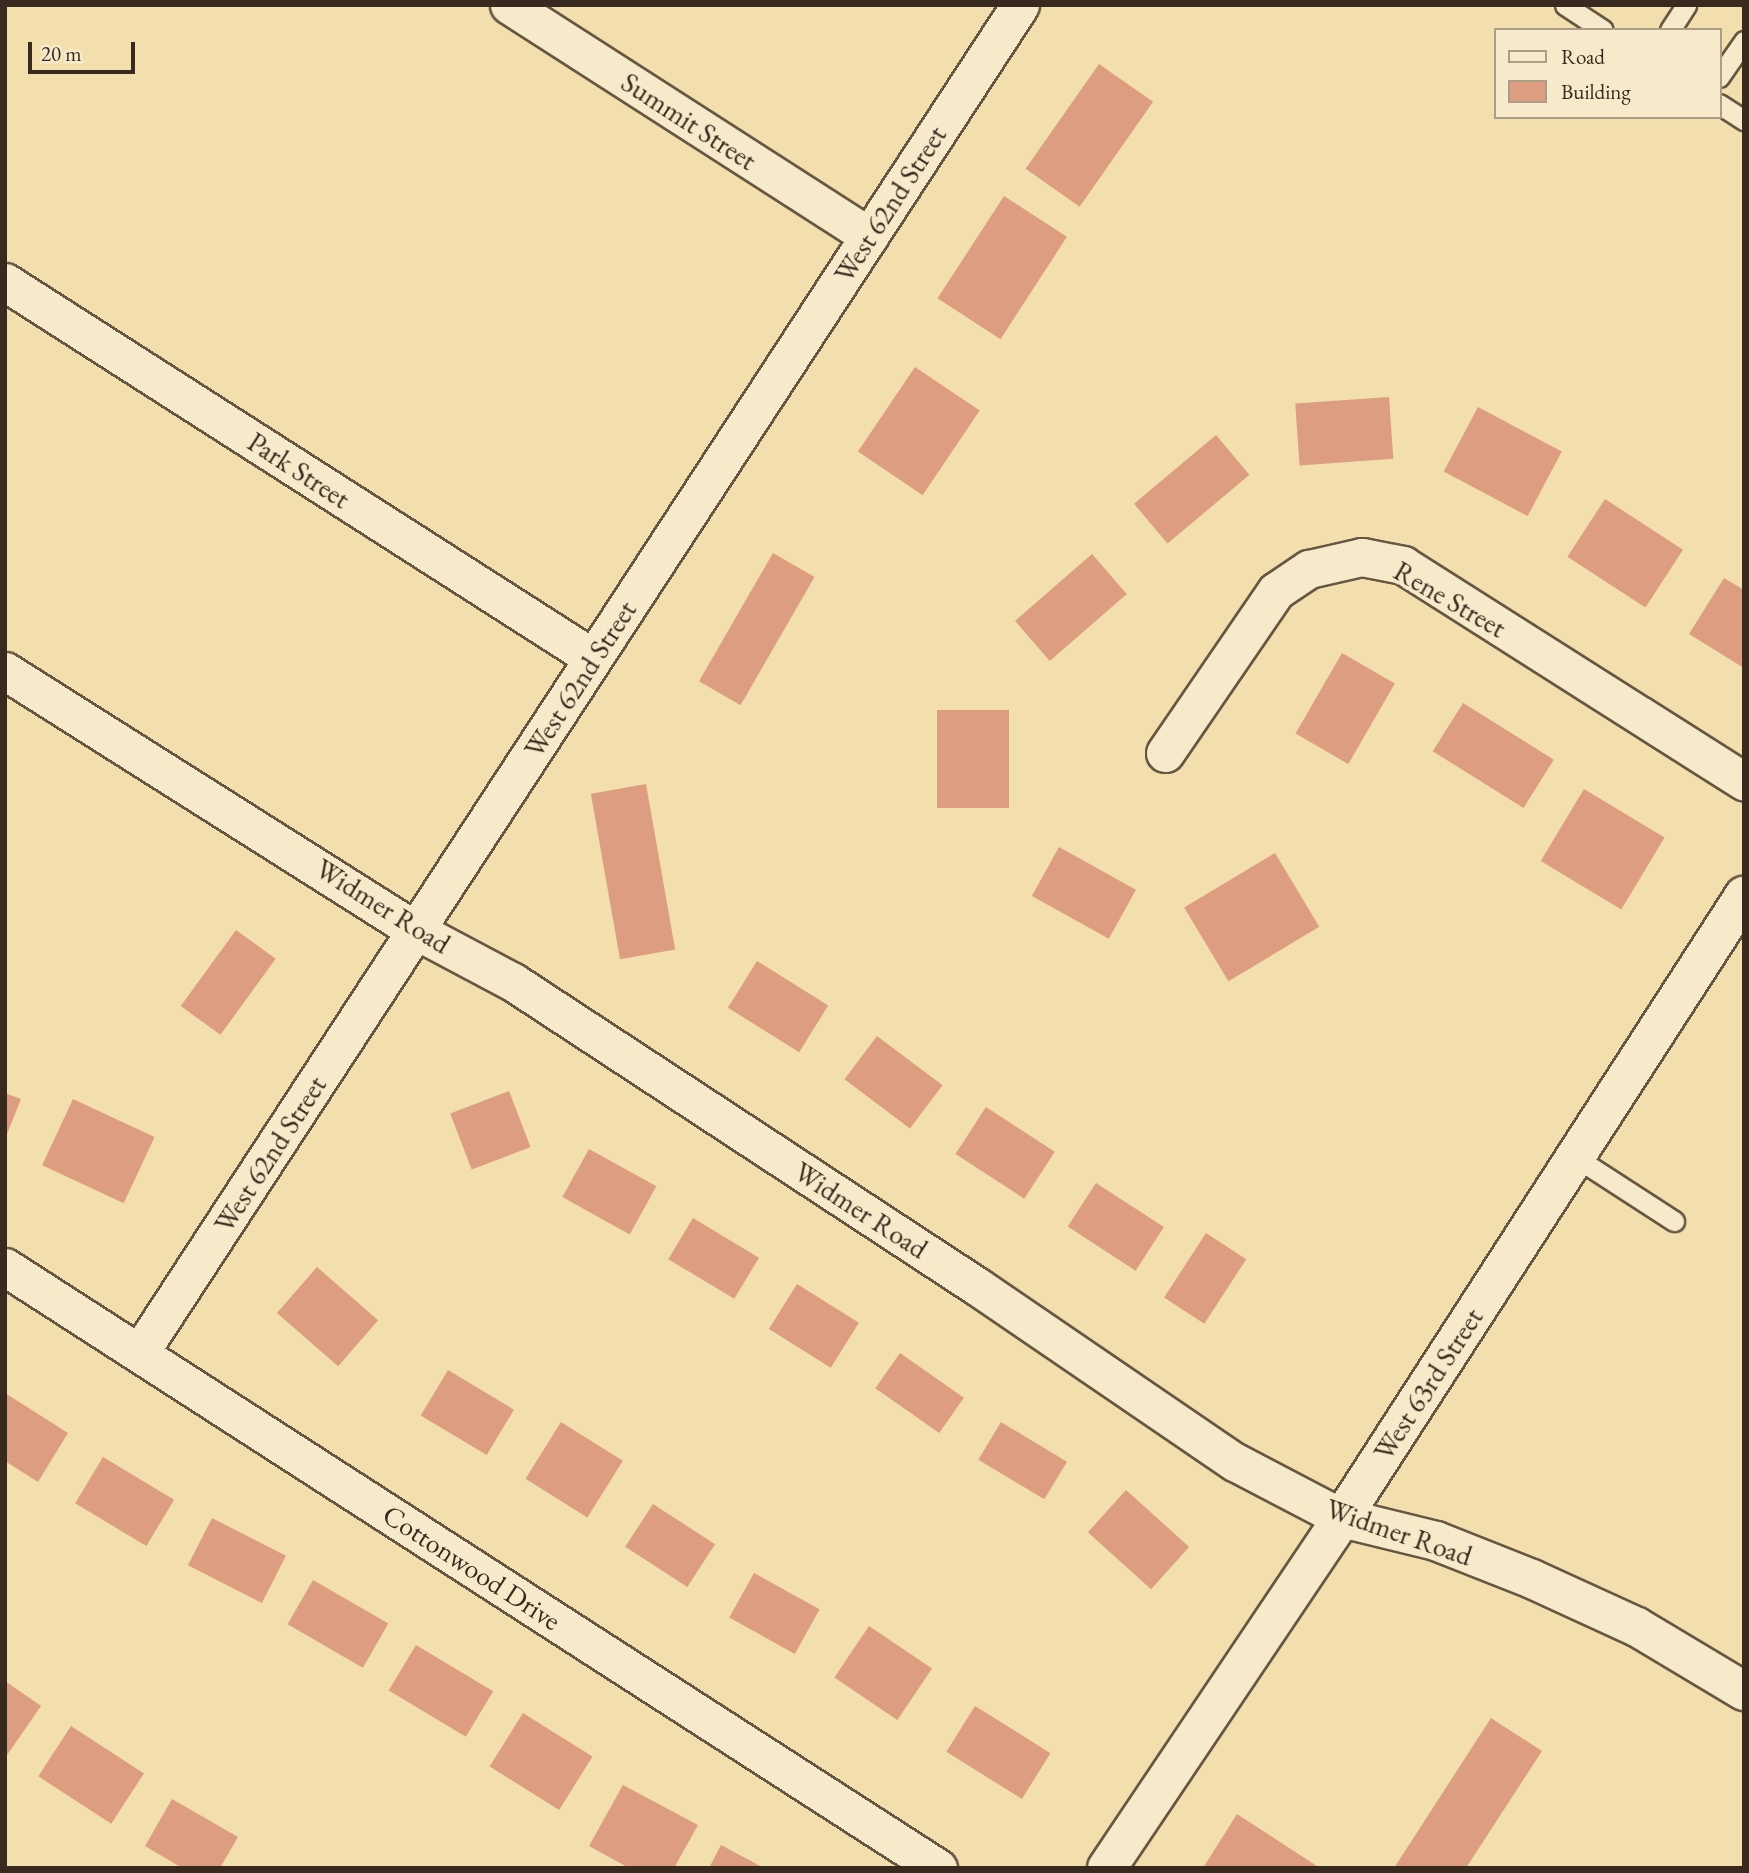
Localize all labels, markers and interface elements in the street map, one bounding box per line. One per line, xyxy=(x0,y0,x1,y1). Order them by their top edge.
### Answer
scale bar xyxy=(32,28,138,72)
legend xyxy=(1494,28,1721,119)
text: 20 m xyxy=(41,40,82,67)
text: Road xyxy=(1561,43,1605,70)
street label: Summit Street xyxy=(615,65,763,177)
text: Building xyxy=(1561,78,1631,105)
street label: West 62nd Street xyxy=(827,119,953,289)
street label: Park Street xyxy=(242,425,356,515)
street label: Rene Street xyxy=(1388,554,1512,644)
street label: West 62nd Street xyxy=(517,594,643,764)
street label: Widmer Road xyxy=(309,851,457,961)
street label: West 62nd Street xyxy=(207,1069,333,1239)
street label: Widmer Road xyxy=(788,1154,934,1266)
street label: West 63rd Street xyxy=(1366,1302,1490,1466)
street label: Widmer Road xyxy=(1321,1491,1477,1573)
street label: Cottonwood Drive xyxy=(377,1497,567,1637)

